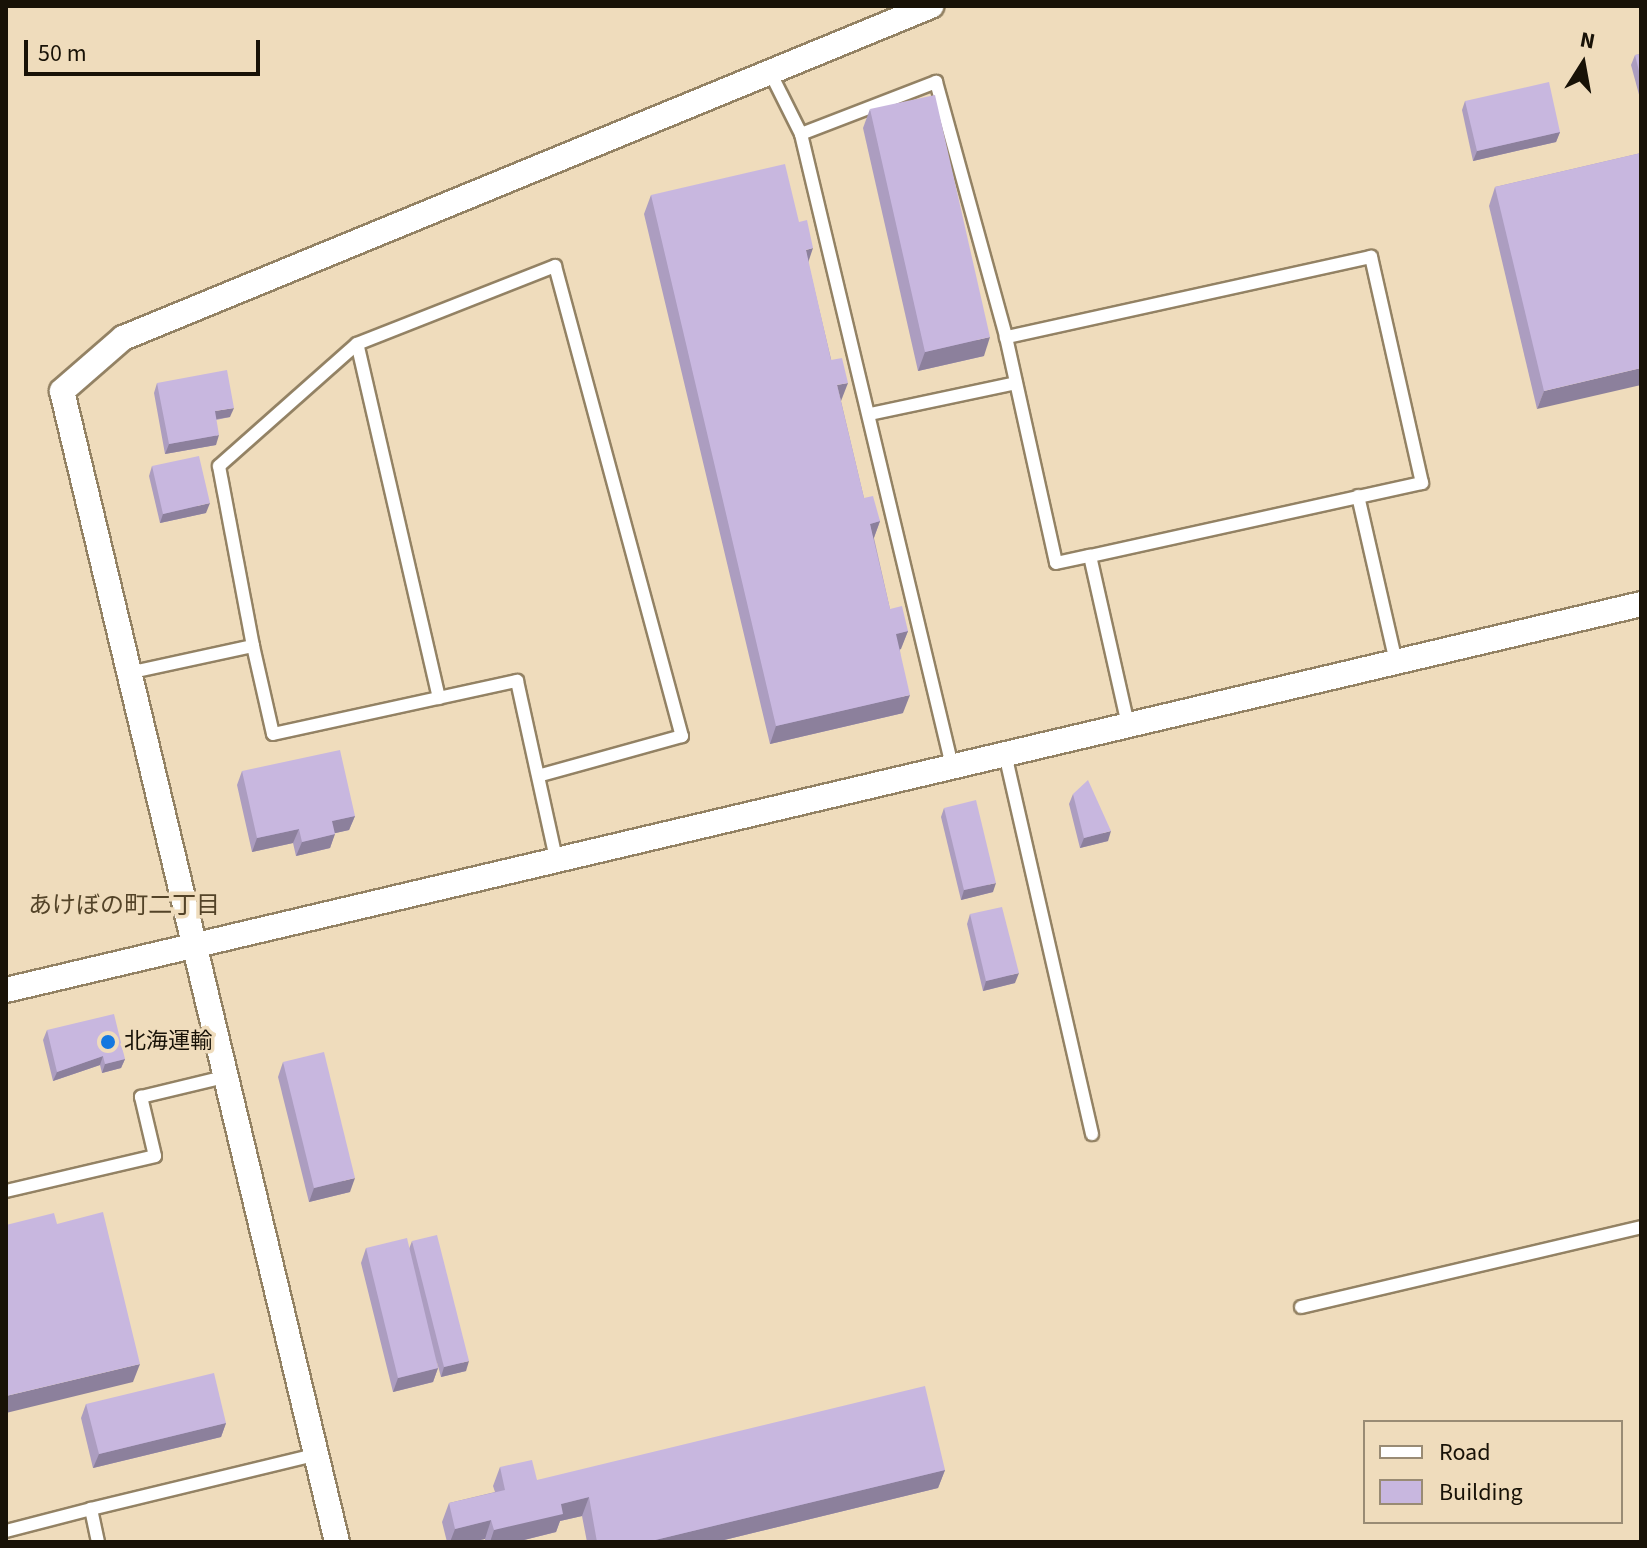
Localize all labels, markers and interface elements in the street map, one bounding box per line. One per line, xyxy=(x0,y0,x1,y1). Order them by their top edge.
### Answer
text: N xyxy=(1577,23,1598,58)
scale bar xyxy=(28,24,264,74)
north arrow xyxy=(1543,24,1623,104)
text: 50 m xyxy=(38,36,87,71)
district label: あけぼの町二丁目 xyxy=(28,892,220,920)
place label: 北海運輸 xyxy=(124,1029,212,1055)
marker: 北海運輸 xyxy=(99,1033,117,1051)
legend xyxy=(1363,1420,1623,1524)
text: Road xyxy=(1439,1435,1491,1470)
text: Building xyxy=(1439,1475,1523,1510)

